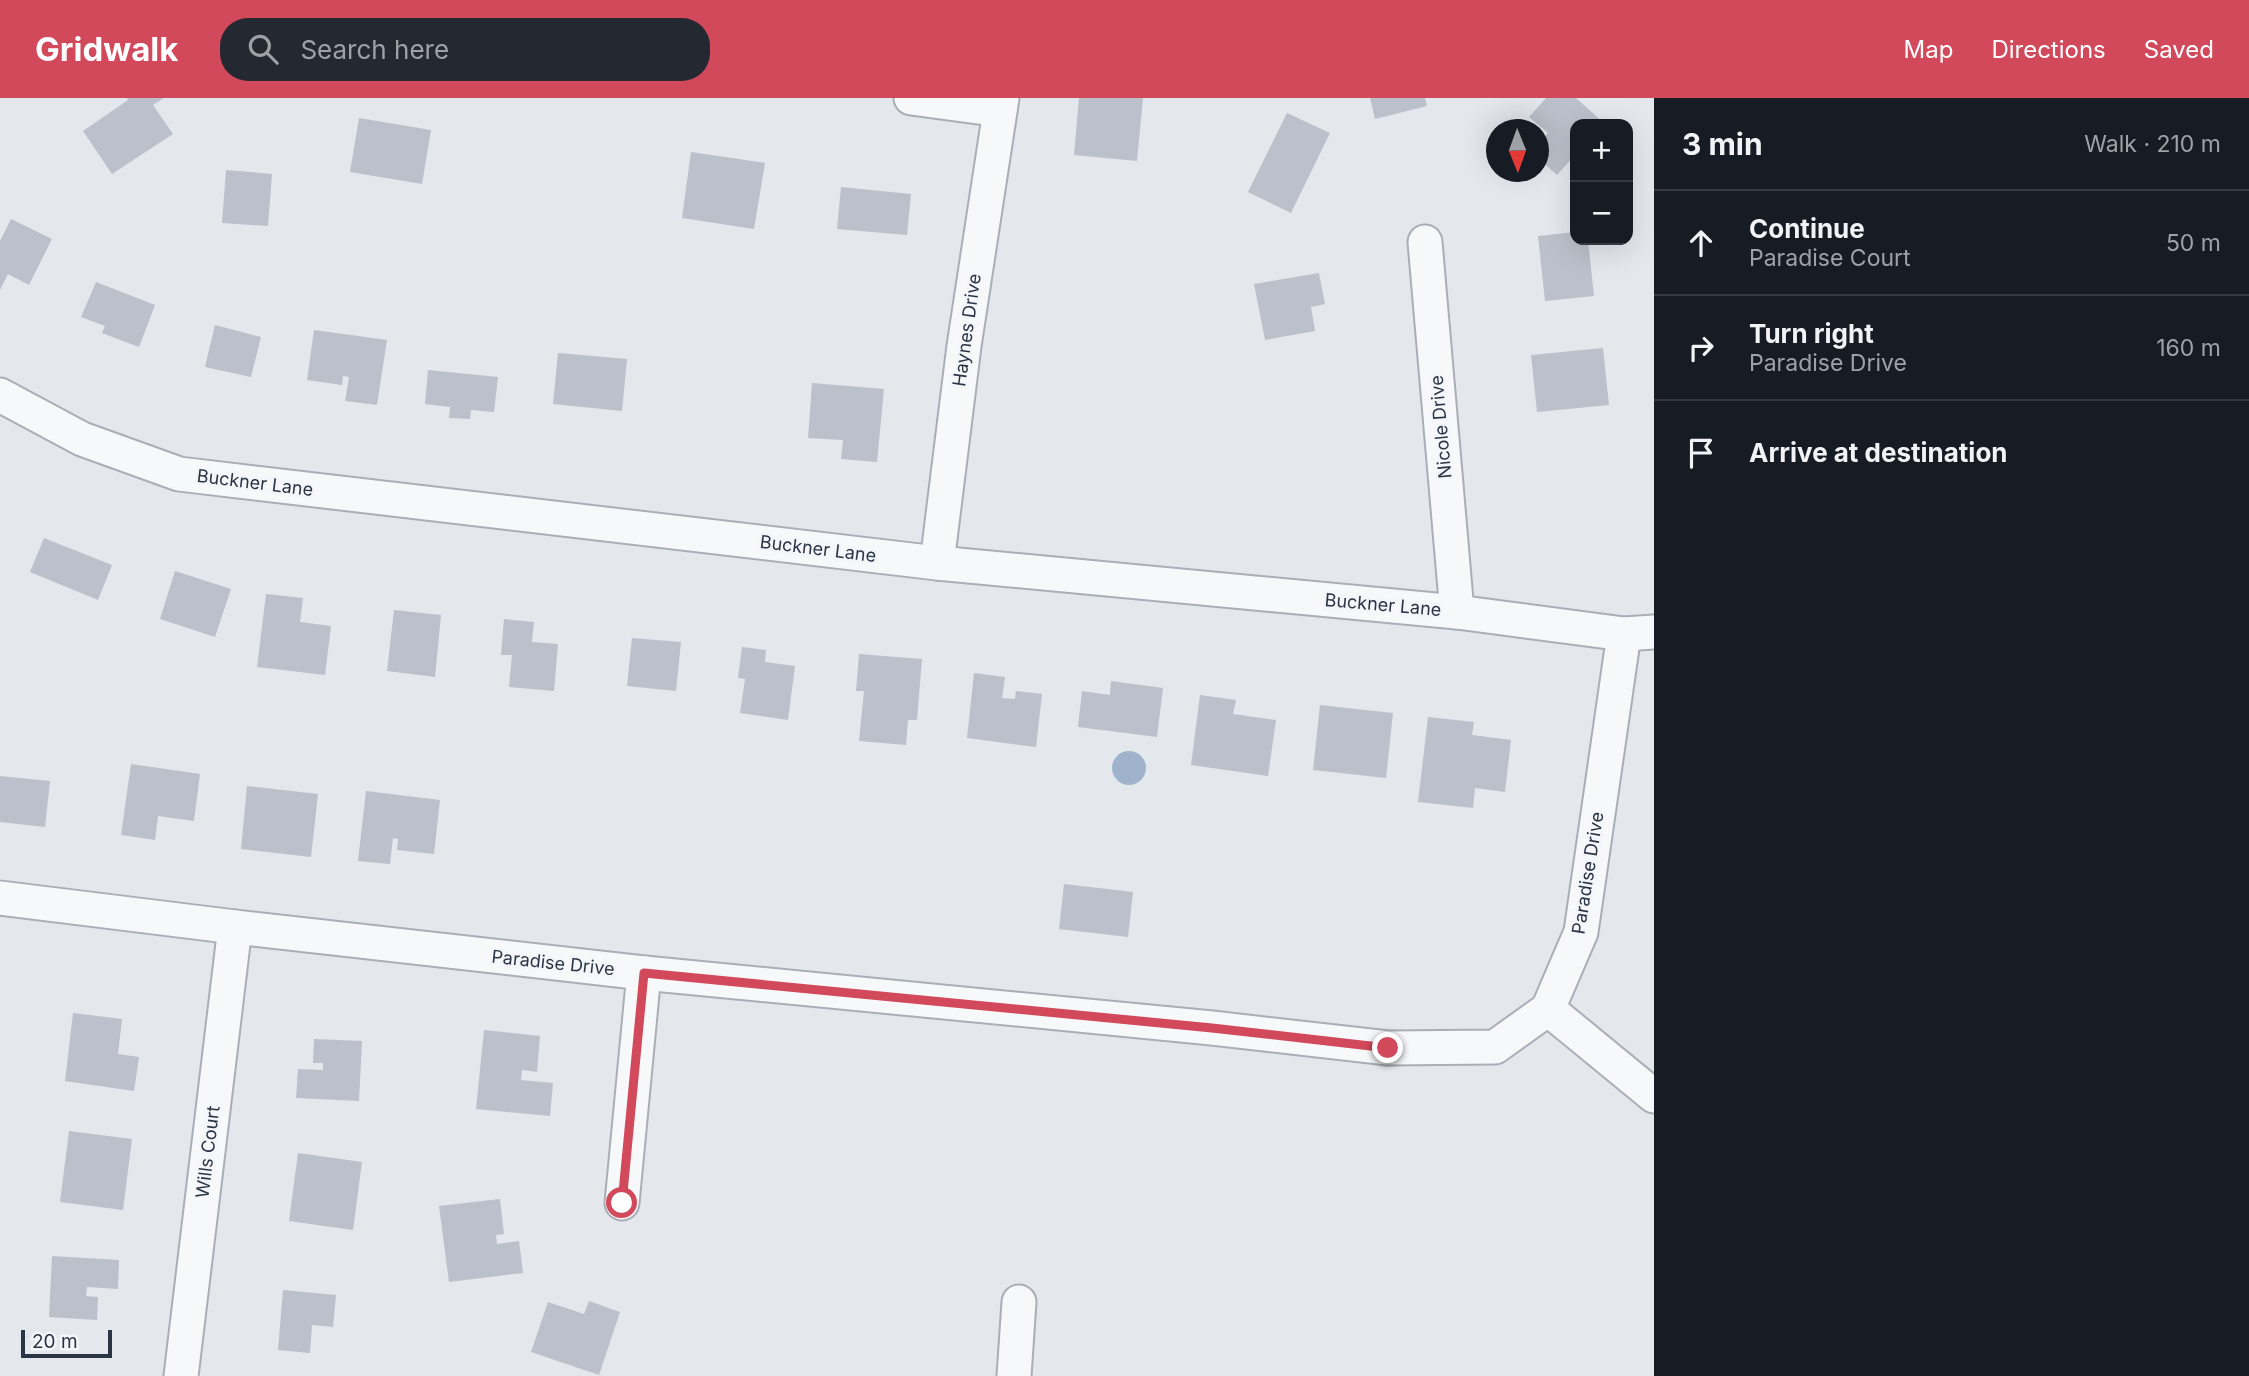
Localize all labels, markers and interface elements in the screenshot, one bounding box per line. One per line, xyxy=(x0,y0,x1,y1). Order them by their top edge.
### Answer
search box xyxy=(220,18,710,81)
text: Gridwalk xyxy=(35,29,178,69)
icon: search xyxy=(244,30,282,68)
text: Search here xyxy=(300,34,449,65)
text: Map xyxy=(1904,35,1953,64)
text: Directions xyxy=(1991,35,2106,64)
text: Saved xyxy=(2144,35,2214,64)
north arrow xyxy=(1486,119,1549,182)
map controls xyxy=(1570,119,1633,245)
button: + xyxy=(1570,119,1633,182)
text: 3 min xyxy=(1682,126,1763,162)
text: Walk · 210 m xyxy=(2084,130,2221,158)
button: − xyxy=(1570,182,1633,245)
text: Continue xyxy=(1749,213,1865,244)
icon: ahead xyxy=(1682,224,1720,262)
text: 50 m xyxy=(2166,229,2221,257)
text: Paradise Court xyxy=(1749,244,1911,272)
street label: Haynes Drive xyxy=(948,272,985,388)
text: Turn right xyxy=(1749,318,1874,349)
icon: right xyxy=(1682,329,1720,367)
text: 160 m xyxy=(2156,334,2221,362)
text: Paradise Drive xyxy=(1749,349,1907,377)
street label: Nicole Drive xyxy=(1426,375,1455,480)
icon: arrive xyxy=(1682,434,1720,472)
text: Arrive at destination xyxy=(1749,437,2008,468)
street label: Buckner Lane xyxy=(196,465,314,500)
street label: Buckner Lane xyxy=(759,531,877,566)
street label: Buckner Lane xyxy=(1324,589,1442,620)
street label: Paradise Drive xyxy=(1567,810,1608,936)
street label: Paradise Drive xyxy=(490,946,616,979)
route end xyxy=(1372,1032,1403,1063)
street label: Wills Court xyxy=(191,1104,224,1199)
route start xyxy=(606,1187,637,1218)
scale bar xyxy=(21,1327,112,1359)
text: 20 m xyxy=(32,1330,78,1353)

